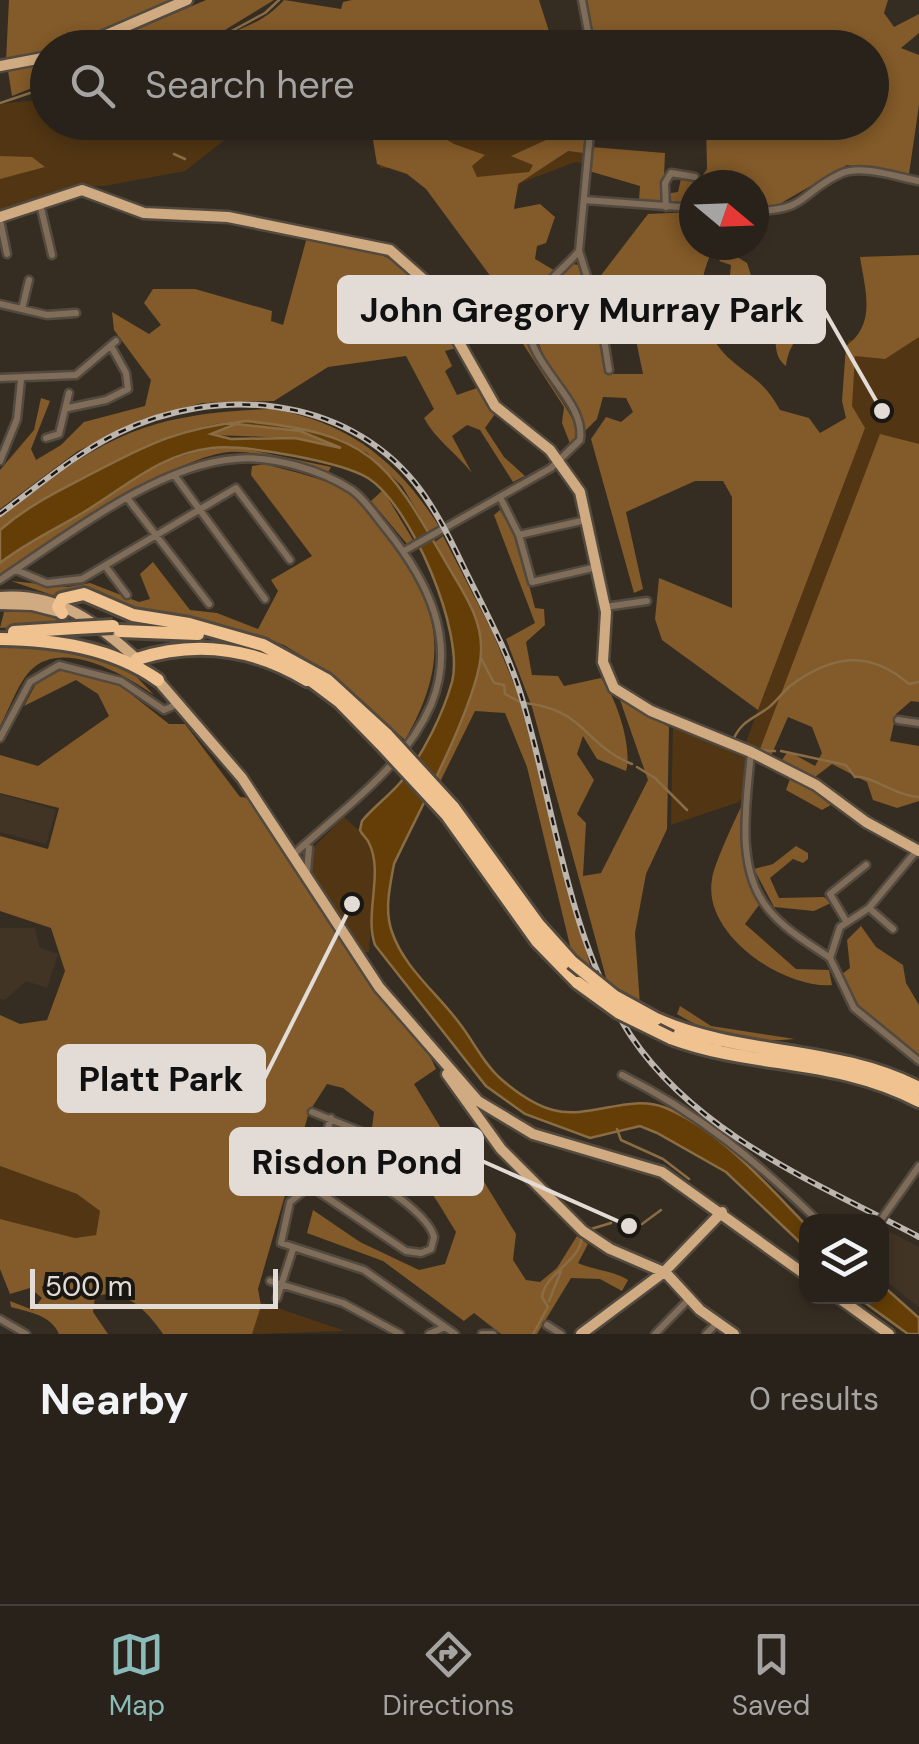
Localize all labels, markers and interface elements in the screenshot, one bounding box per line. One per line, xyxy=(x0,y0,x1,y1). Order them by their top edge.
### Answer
search box xyxy=(30,30,889,140)
icon: search xyxy=(65,58,120,113)
text: Search here xyxy=(145,60,355,110)
north arrow xyxy=(679,170,769,260)
callout: John Gregory Murray Park xyxy=(339,277,824,342)
text: John Gregory Murray Park xyxy=(360,287,804,333)
callout: Platt Park xyxy=(59,1046,264,1111)
text: Platt Park xyxy=(78,1056,244,1102)
callout: Risdon Pond xyxy=(231,1129,482,1194)
text: Risdon Pond xyxy=(252,1139,462,1185)
map controls xyxy=(799,1214,889,1304)
button: layers xyxy=(799,1214,889,1304)
scale bar xyxy=(30,1264,278,1308)
text: 500 m xyxy=(45,1268,133,1305)
text: Nearby xyxy=(40,1372,189,1427)
text: 0 results xyxy=(749,1378,879,1420)
tab: Map xyxy=(109,1627,165,1724)
tab: Directions xyxy=(383,1627,514,1724)
tab: Saved xyxy=(732,1627,810,1724)

